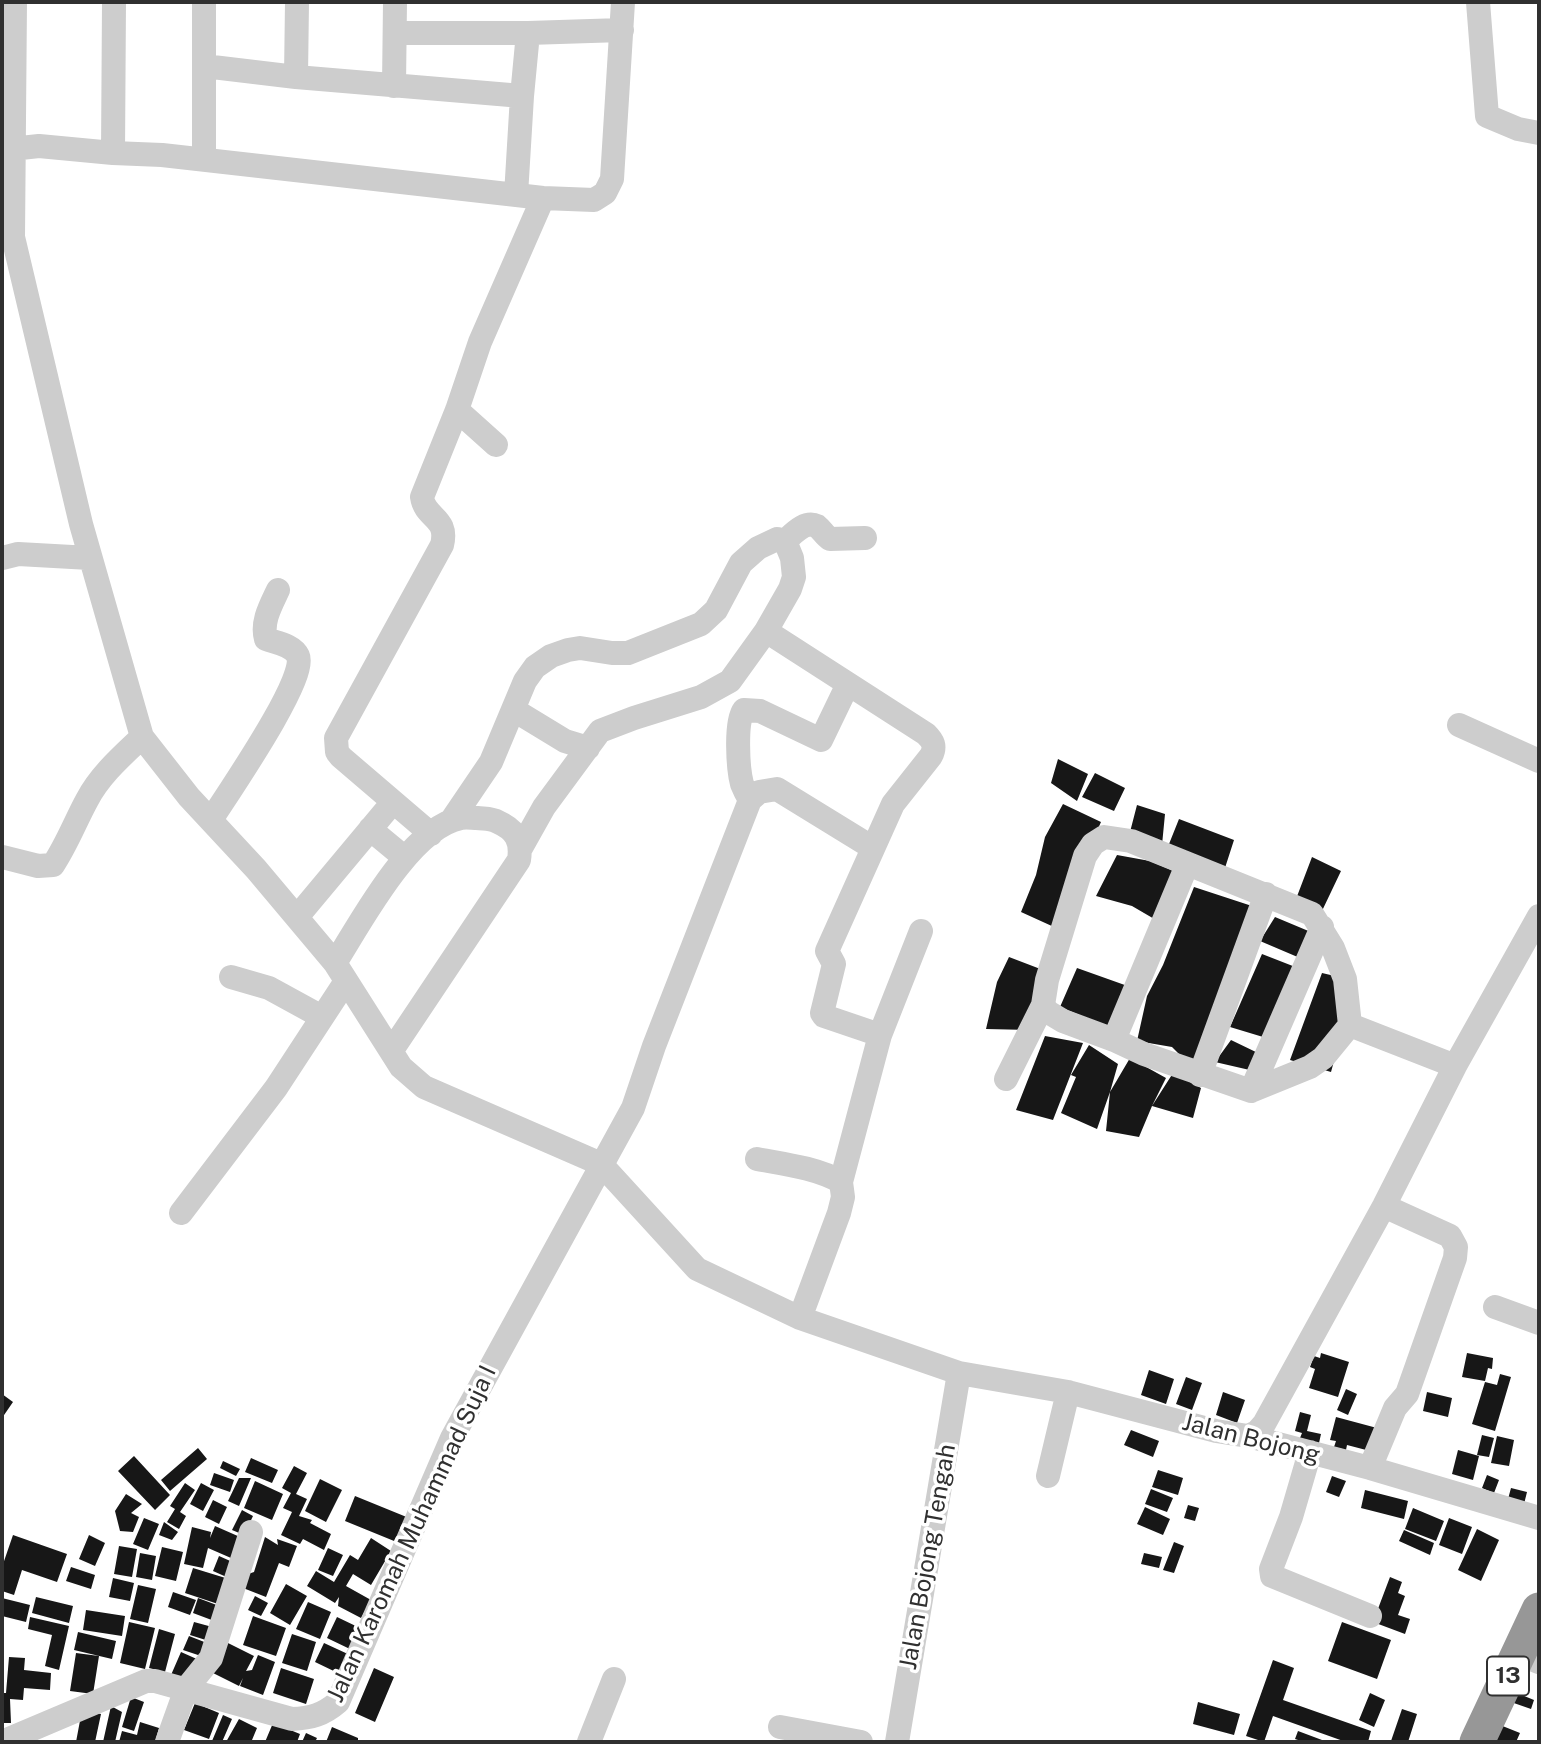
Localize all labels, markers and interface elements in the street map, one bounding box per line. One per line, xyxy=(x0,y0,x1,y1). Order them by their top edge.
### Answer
street label: Jalan Karomah Muhammad Suja I xyxy=(321,1361,503,1707)
street label: Jalan Bojong xyxy=(1179,1408,1323,1470)
street label: Jalan Bojong Tengah xyxy=(894,1442,962,1672)
road number: 13 xyxy=(1487,1656,1529,1695)

